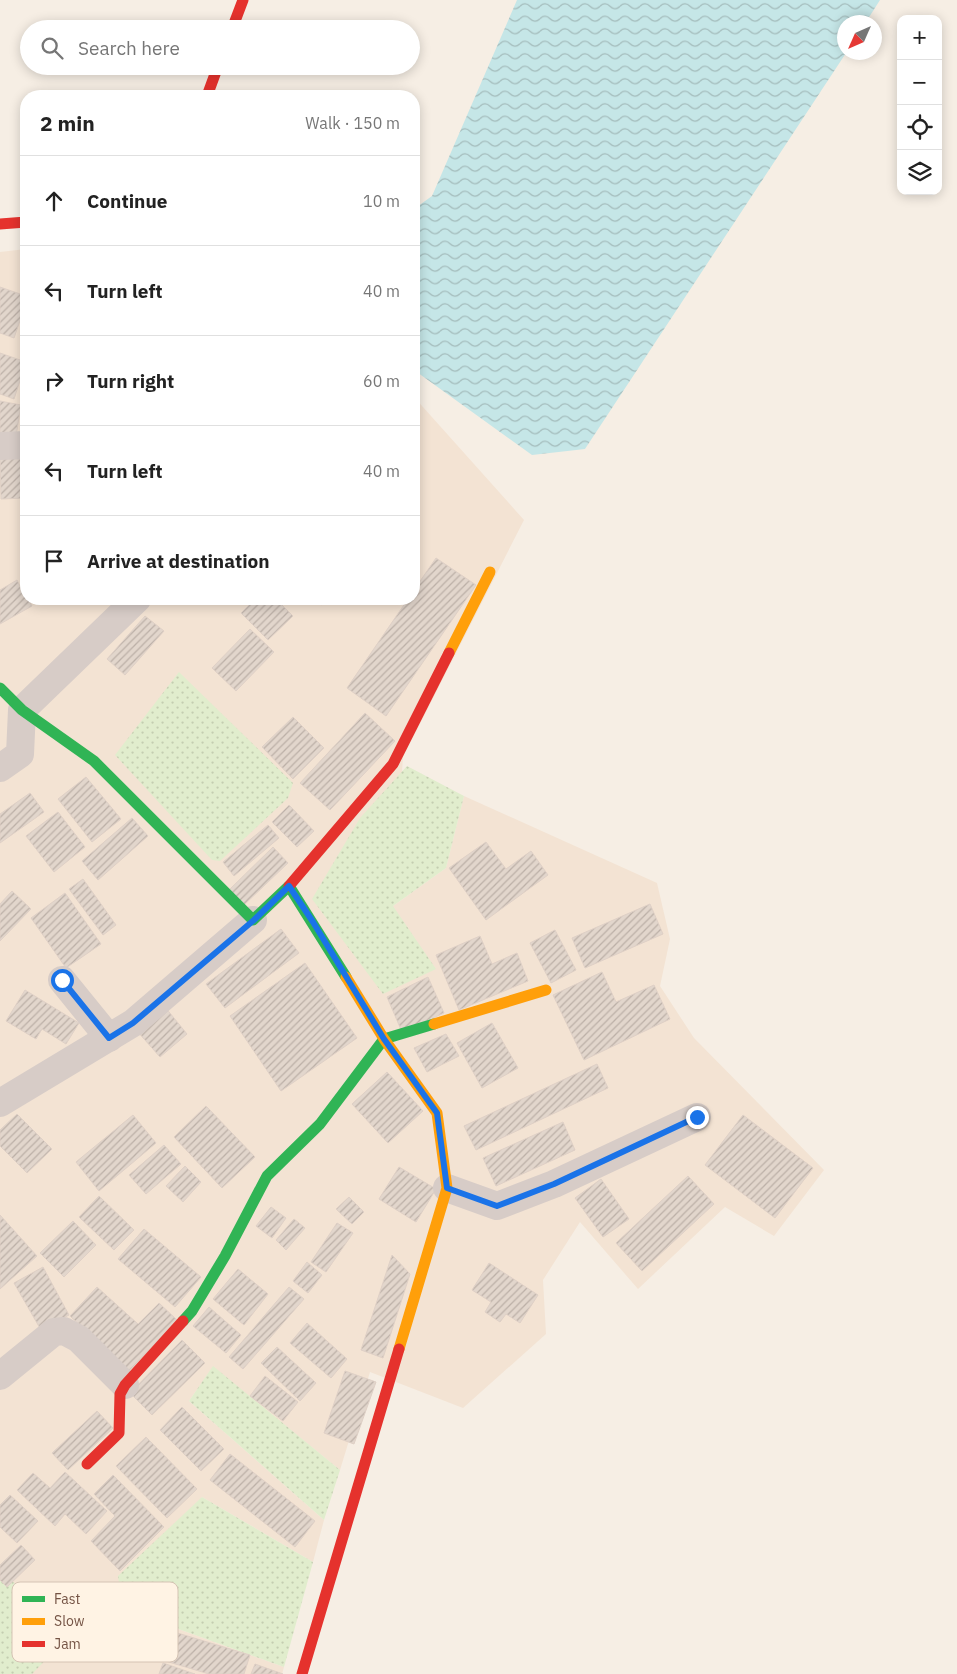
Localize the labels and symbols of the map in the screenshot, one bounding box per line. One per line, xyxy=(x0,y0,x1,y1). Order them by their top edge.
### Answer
north arrow xyxy=(837,15,882,60)
route start xyxy=(51,969,74,992)
route end xyxy=(686,1106,709,1129)
legend xyxy=(12,1582,178,1662)
text: Fast xyxy=(54,1590,80,1608)
text: Slow xyxy=(54,1612,85,1630)
text: Jam xyxy=(54,1635,81,1653)

